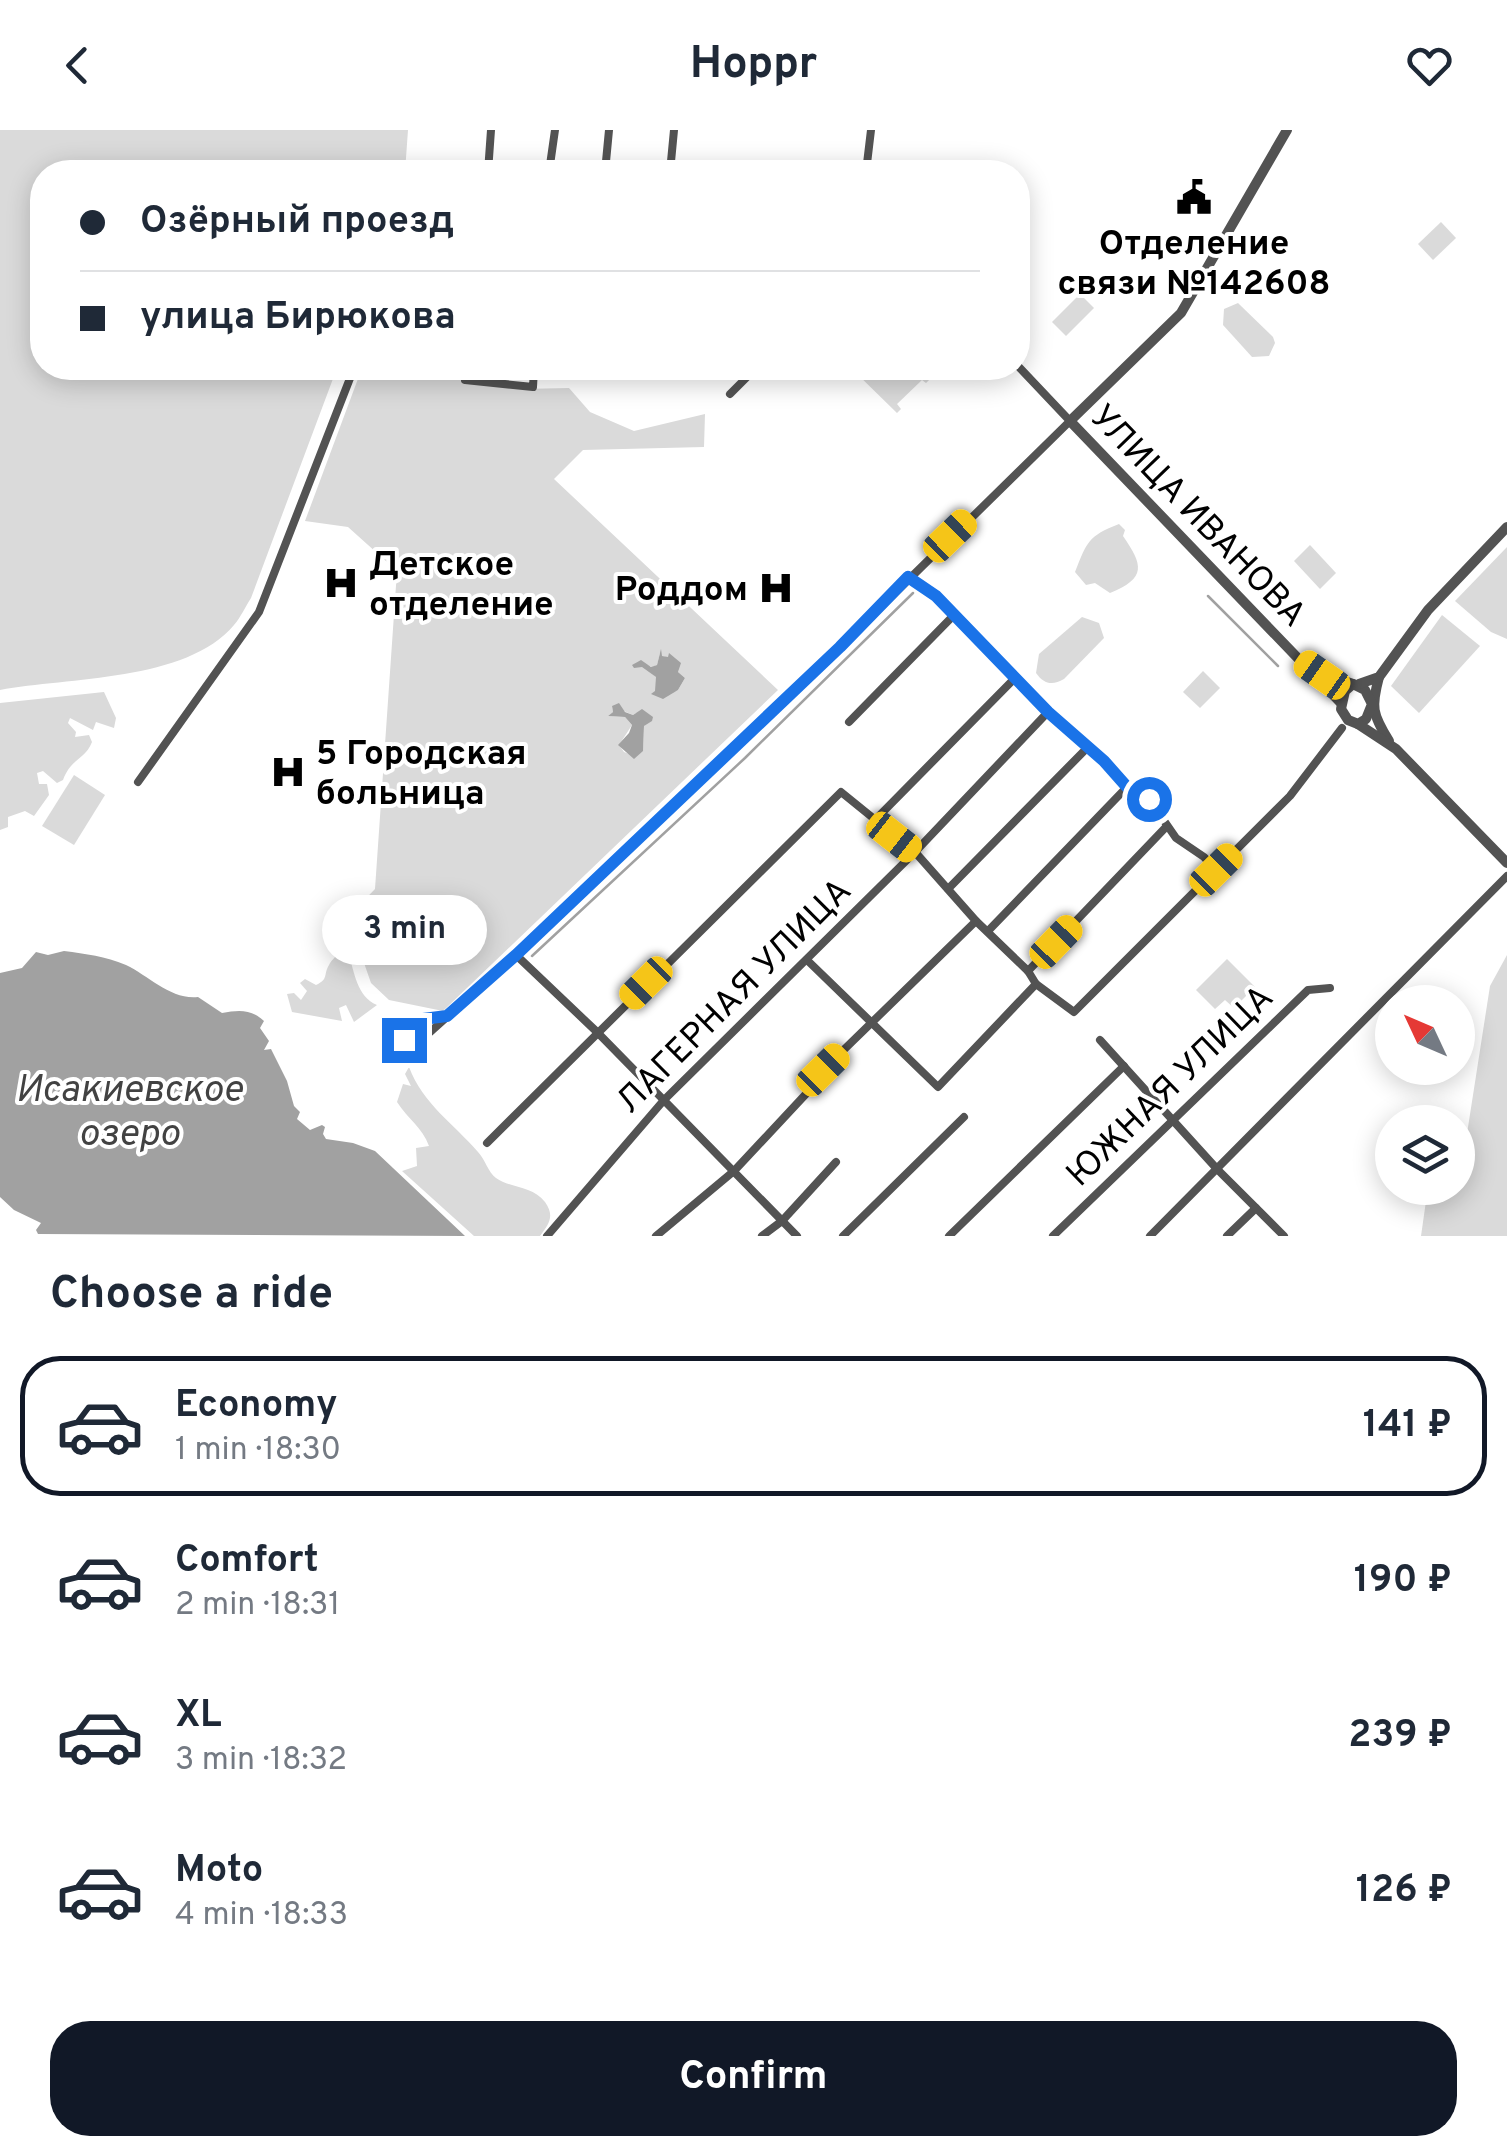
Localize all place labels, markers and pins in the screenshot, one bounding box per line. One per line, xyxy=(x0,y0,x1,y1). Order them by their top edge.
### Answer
public building icon: Отделение связи №142608 xyxy=(1175,178,1213,216)
place label: Отделение связи №142608 xyxy=(1057,223,1331,307)
place label: Детское отделение xyxy=(369,544,554,628)
hospital icon: Детское отделение xyxy=(322,564,360,602)
place label: Роддом xyxy=(615,569,748,613)
hospital icon: Роддом xyxy=(757,569,795,607)
place label: 5 Городская больница xyxy=(316,733,527,817)
hospital icon: 5 Городская больница xyxy=(269,753,307,791)

